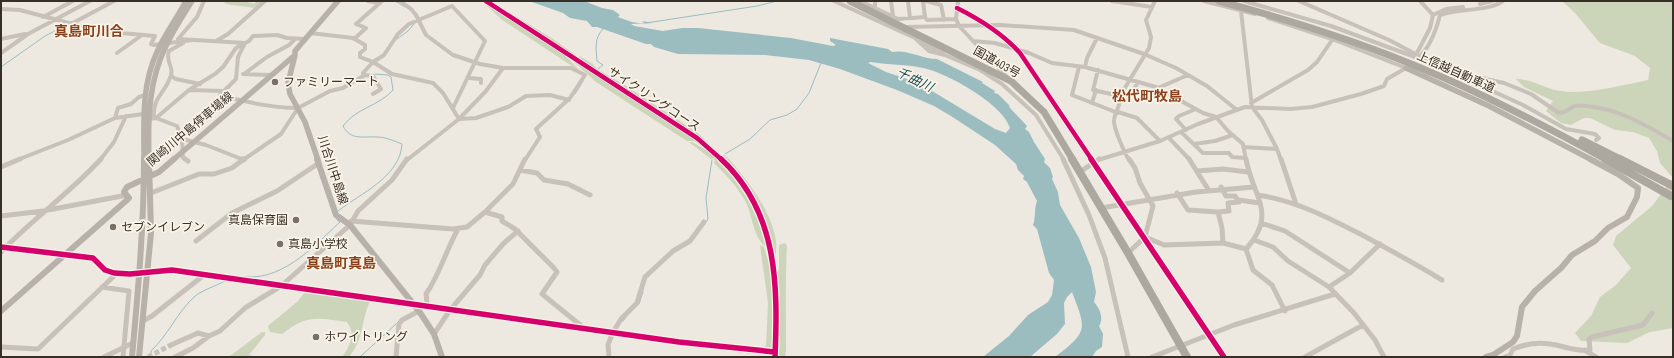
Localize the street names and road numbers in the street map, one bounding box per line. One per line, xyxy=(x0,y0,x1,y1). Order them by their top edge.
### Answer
street label: 国道403号 xyxy=(971,43,1023,81)
street label: 上信越自動車道 xyxy=(1414,49,1497,96)
street label: サイクリングコース xyxy=(605,64,703,135)
street label: 関崎川中島停車場線 xyxy=(144,89,237,170)
street label: 川合川中島線 xyxy=(314,134,351,207)

